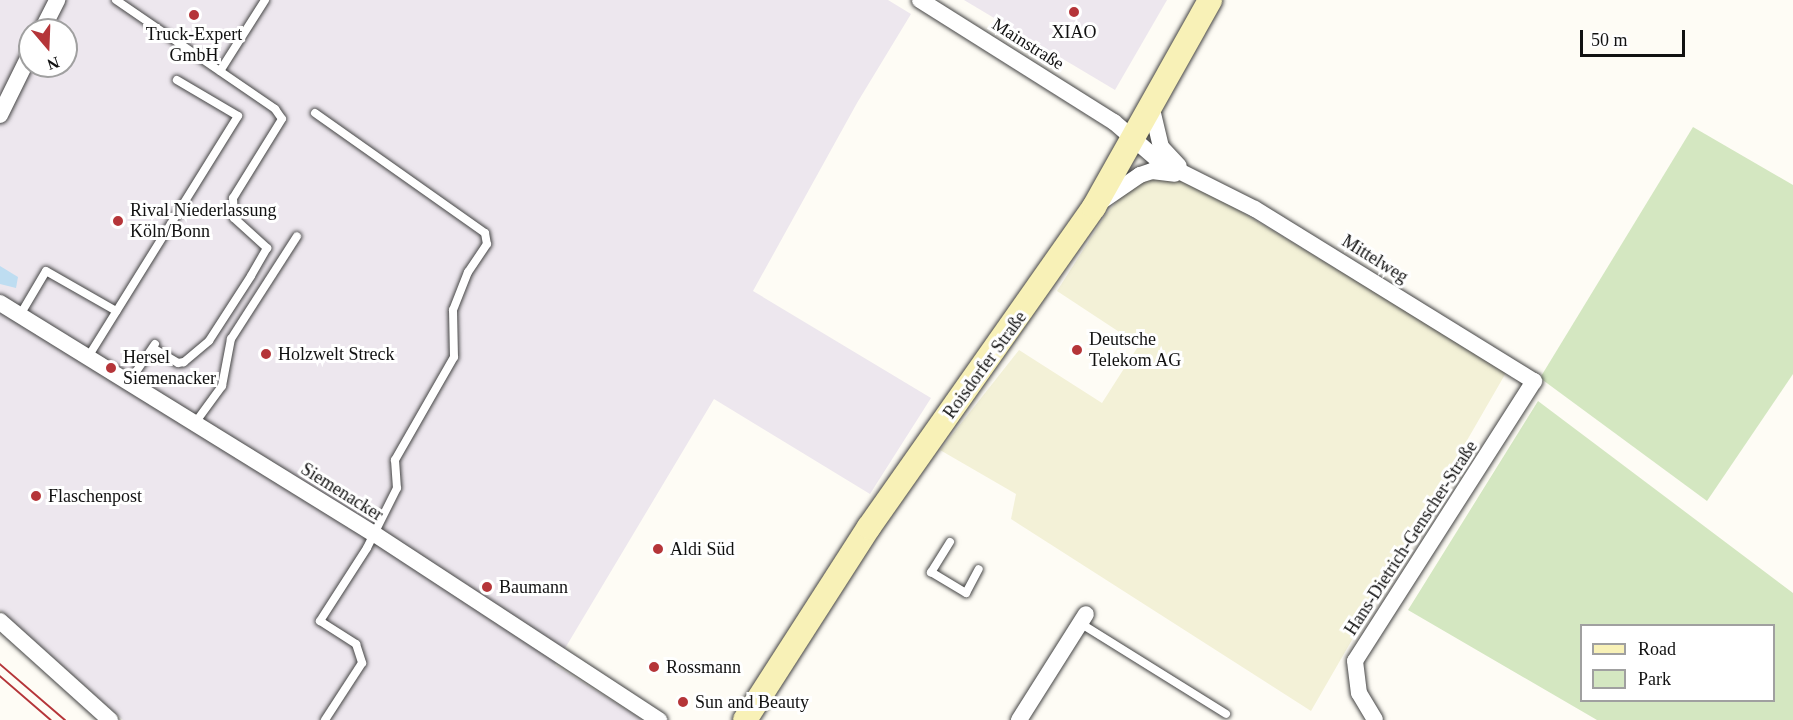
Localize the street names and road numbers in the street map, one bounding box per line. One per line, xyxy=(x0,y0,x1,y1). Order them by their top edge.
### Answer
street label: Mainstraße xyxy=(988,13,1068,75)
street label: Mittelweg xyxy=(1338,230,1412,288)
street label: Roisdorfer Straße xyxy=(939,307,1031,423)
street label: Hans-Dietrich-Genscher-Straße xyxy=(1340,437,1482,639)
street label: Siemenacker xyxy=(297,458,387,526)

